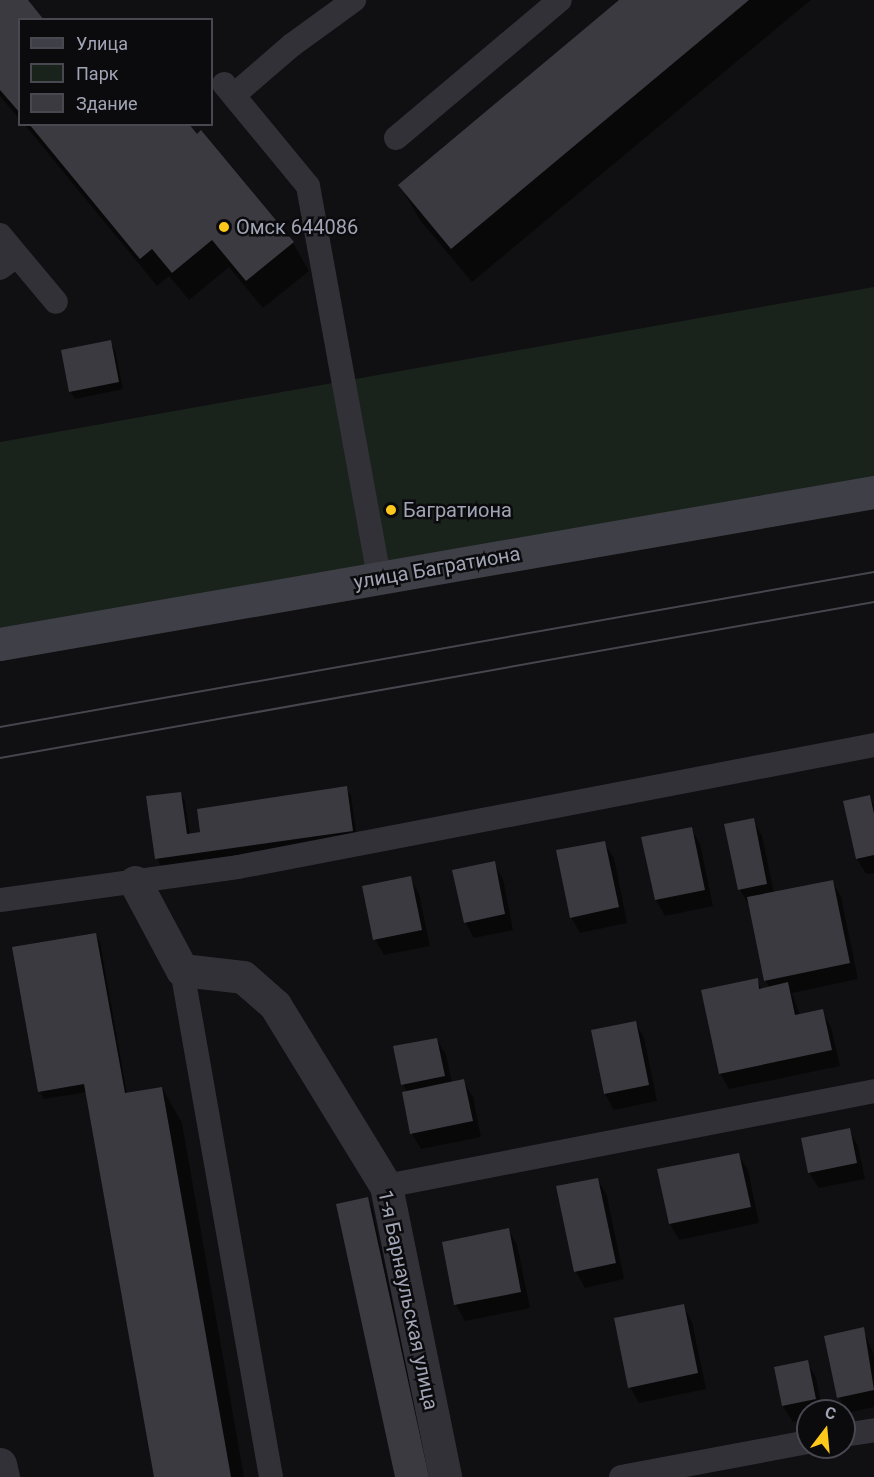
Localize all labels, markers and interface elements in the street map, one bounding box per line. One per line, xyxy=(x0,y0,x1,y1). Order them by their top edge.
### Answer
legend xyxy=(18,18,213,126)
text: Улица xyxy=(76,33,128,54)
text: Парк xyxy=(76,63,118,84)
text: Здание xyxy=(76,93,138,114)
place label: Омск 644086 xyxy=(236,215,358,239)
marker: Омск 644086 xyxy=(217,220,231,234)
place label: Багратиона xyxy=(403,498,512,522)
marker: Багратиона xyxy=(384,503,398,517)
street label: улица Багратиона xyxy=(352,542,522,594)
street label: 1-я Барнаульская улица xyxy=(373,1188,443,1412)
north arrow xyxy=(796,1399,856,1459)
text: С xyxy=(823,1403,838,1424)

